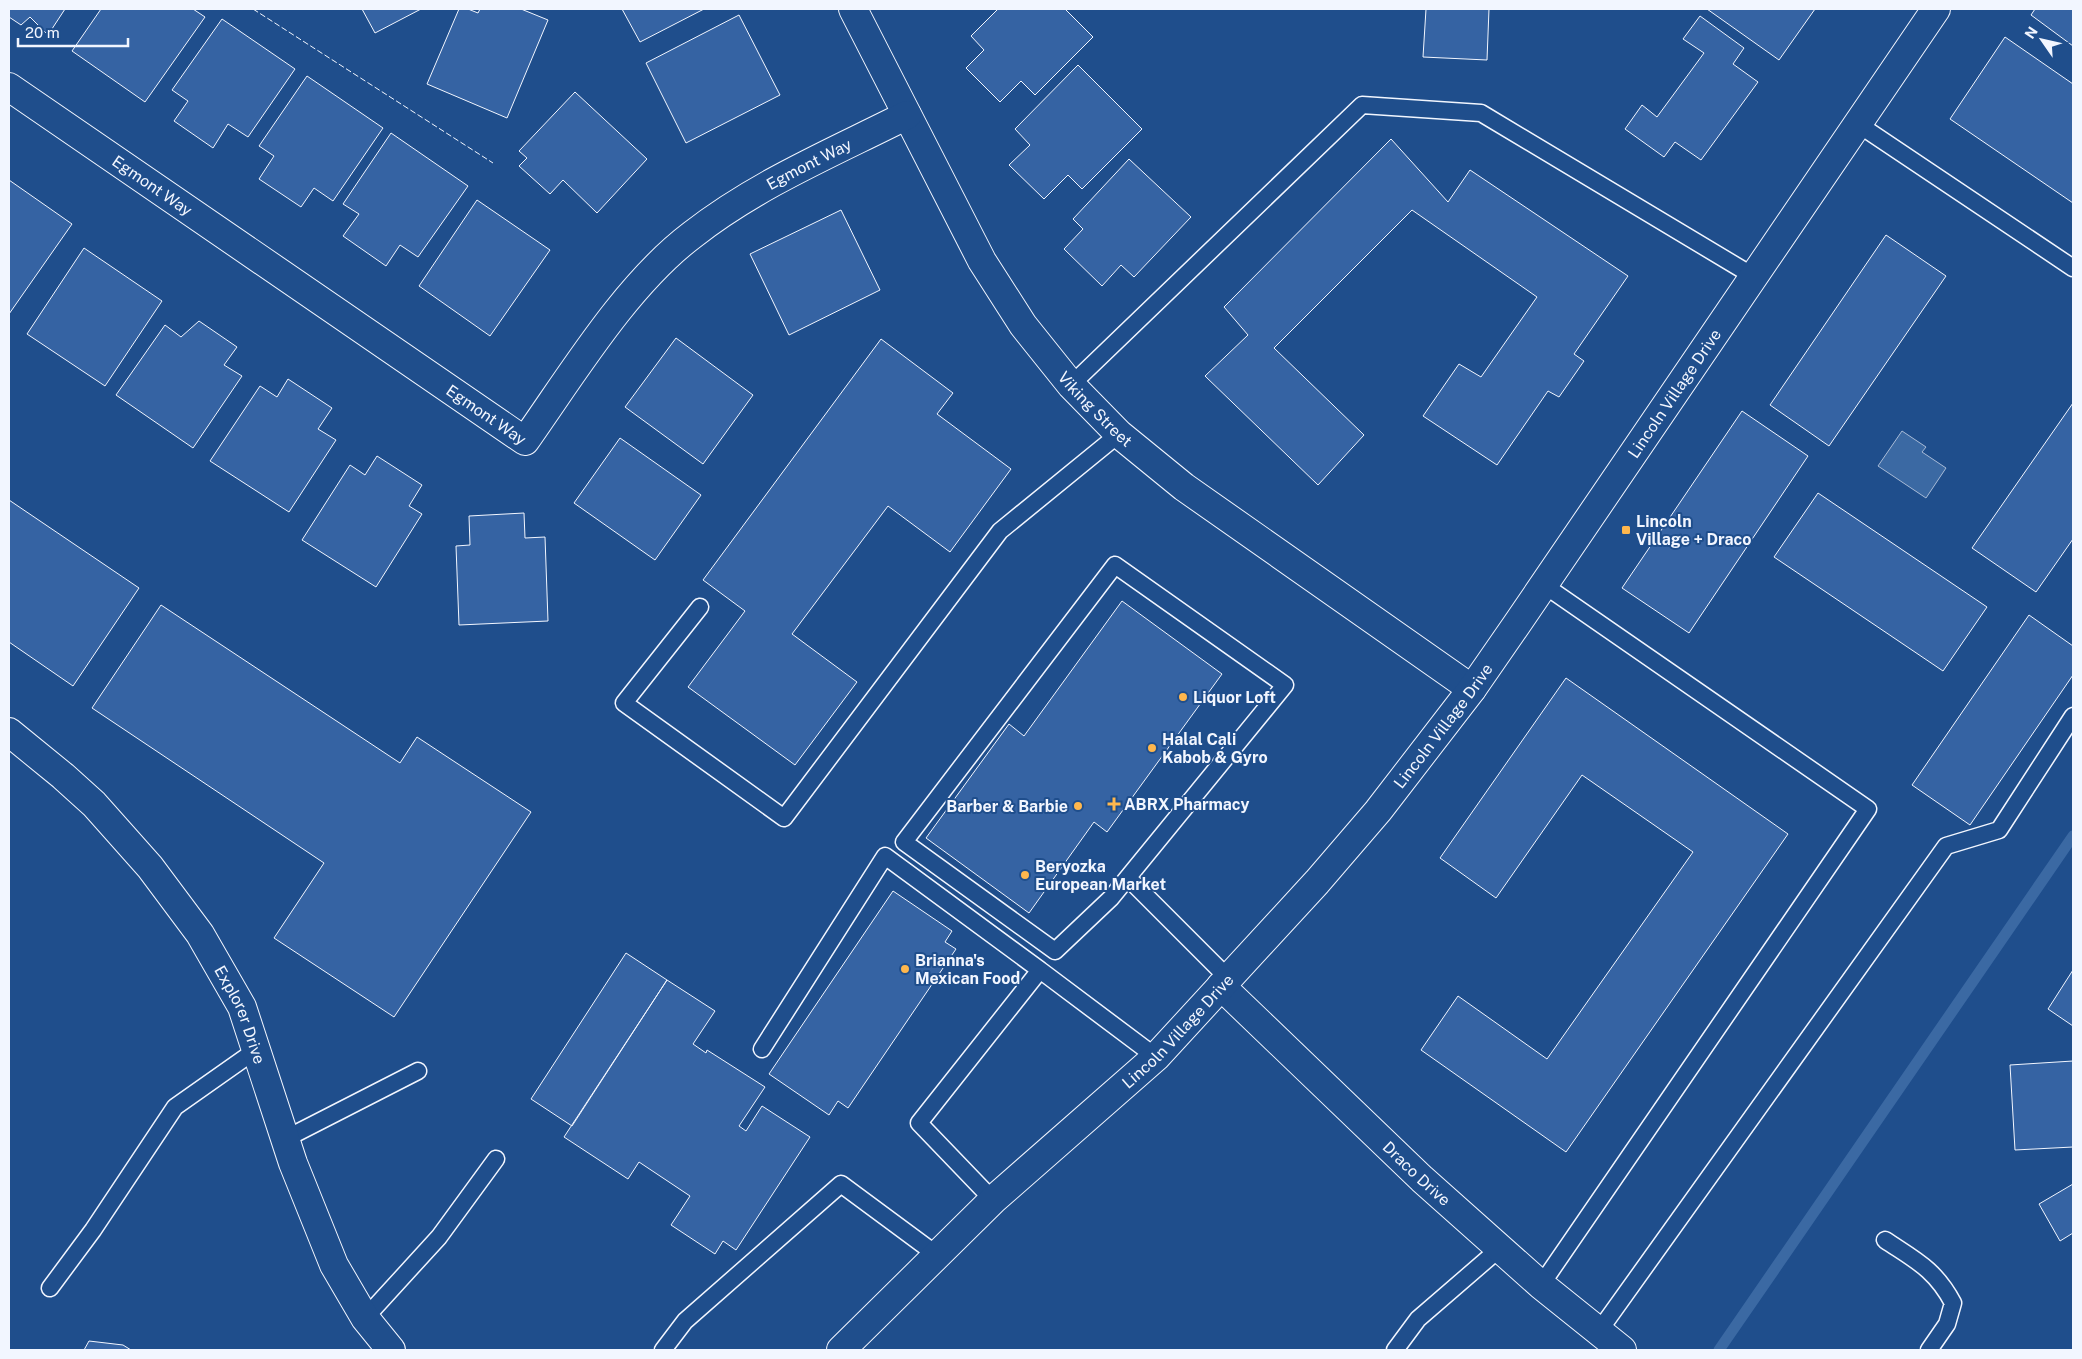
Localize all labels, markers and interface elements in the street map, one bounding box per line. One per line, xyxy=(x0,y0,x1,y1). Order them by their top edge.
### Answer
scale bar xyxy=(18,15,128,47)
north arrow xyxy=(2017,15,2067,65)
text: 20 m xyxy=(25,24,60,41)
text: N xyxy=(2022,24,2041,42)
street label: Egmont Way xyxy=(763,135,855,194)
street label: Egmont Way xyxy=(108,152,196,220)
street label: Lincoln Village Drive xyxy=(1624,326,1725,462)
street label: Viking Street xyxy=(1054,368,1136,451)
street label: Egmont Way xyxy=(442,381,530,449)
place label: Lincoln Village + Draco xyxy=(1636,512,1751,549)
marker: Lincoln Village + Draco xyxy=(1620,524,1632,536)
street label: Lincoln Village Drive xyxy=(1390,660,1497,792)
place label: Liquor Loft xyxy=(1193,688,1276,707)
marker: Liquor Loft xyxy=(1177,691,1189,703)
place label: Halal Cali Kabob & Gyro xyxy=(1162,730,1268,767)
marker: Halal Cali Kabob & Gyro xyxy=(1146,742,1158,754)
place label: ABRX Pharmacy xyxy=(1124,795,1249,814)
place label: Barber & Barbie xyxy=(946,797,1068,816)
marker: ABRX Pharmacy xyxy=(1108,798,1120,810)
marker: Barber & Barbie xyxy=(1072,800,1084,812)
place label: Beryozka European Market xyxy=(1035,857,1167,894)
marker: Beryozka European Market xyxy=(1019,869,1031,881)
place label: Brianna's Mexican Food xyxy=(915,951,1020,988)
street label: Explorer Drive xyxy=(210,962,269,1066)
marker: Brianna's Mexican Food xyxy=(899,963,911,975)
street label: Lincoln Village Drive xyxy=(1118,970,1238,1092)
street label: Draco Drive xyxy=(1379,1137,1454,1210)

